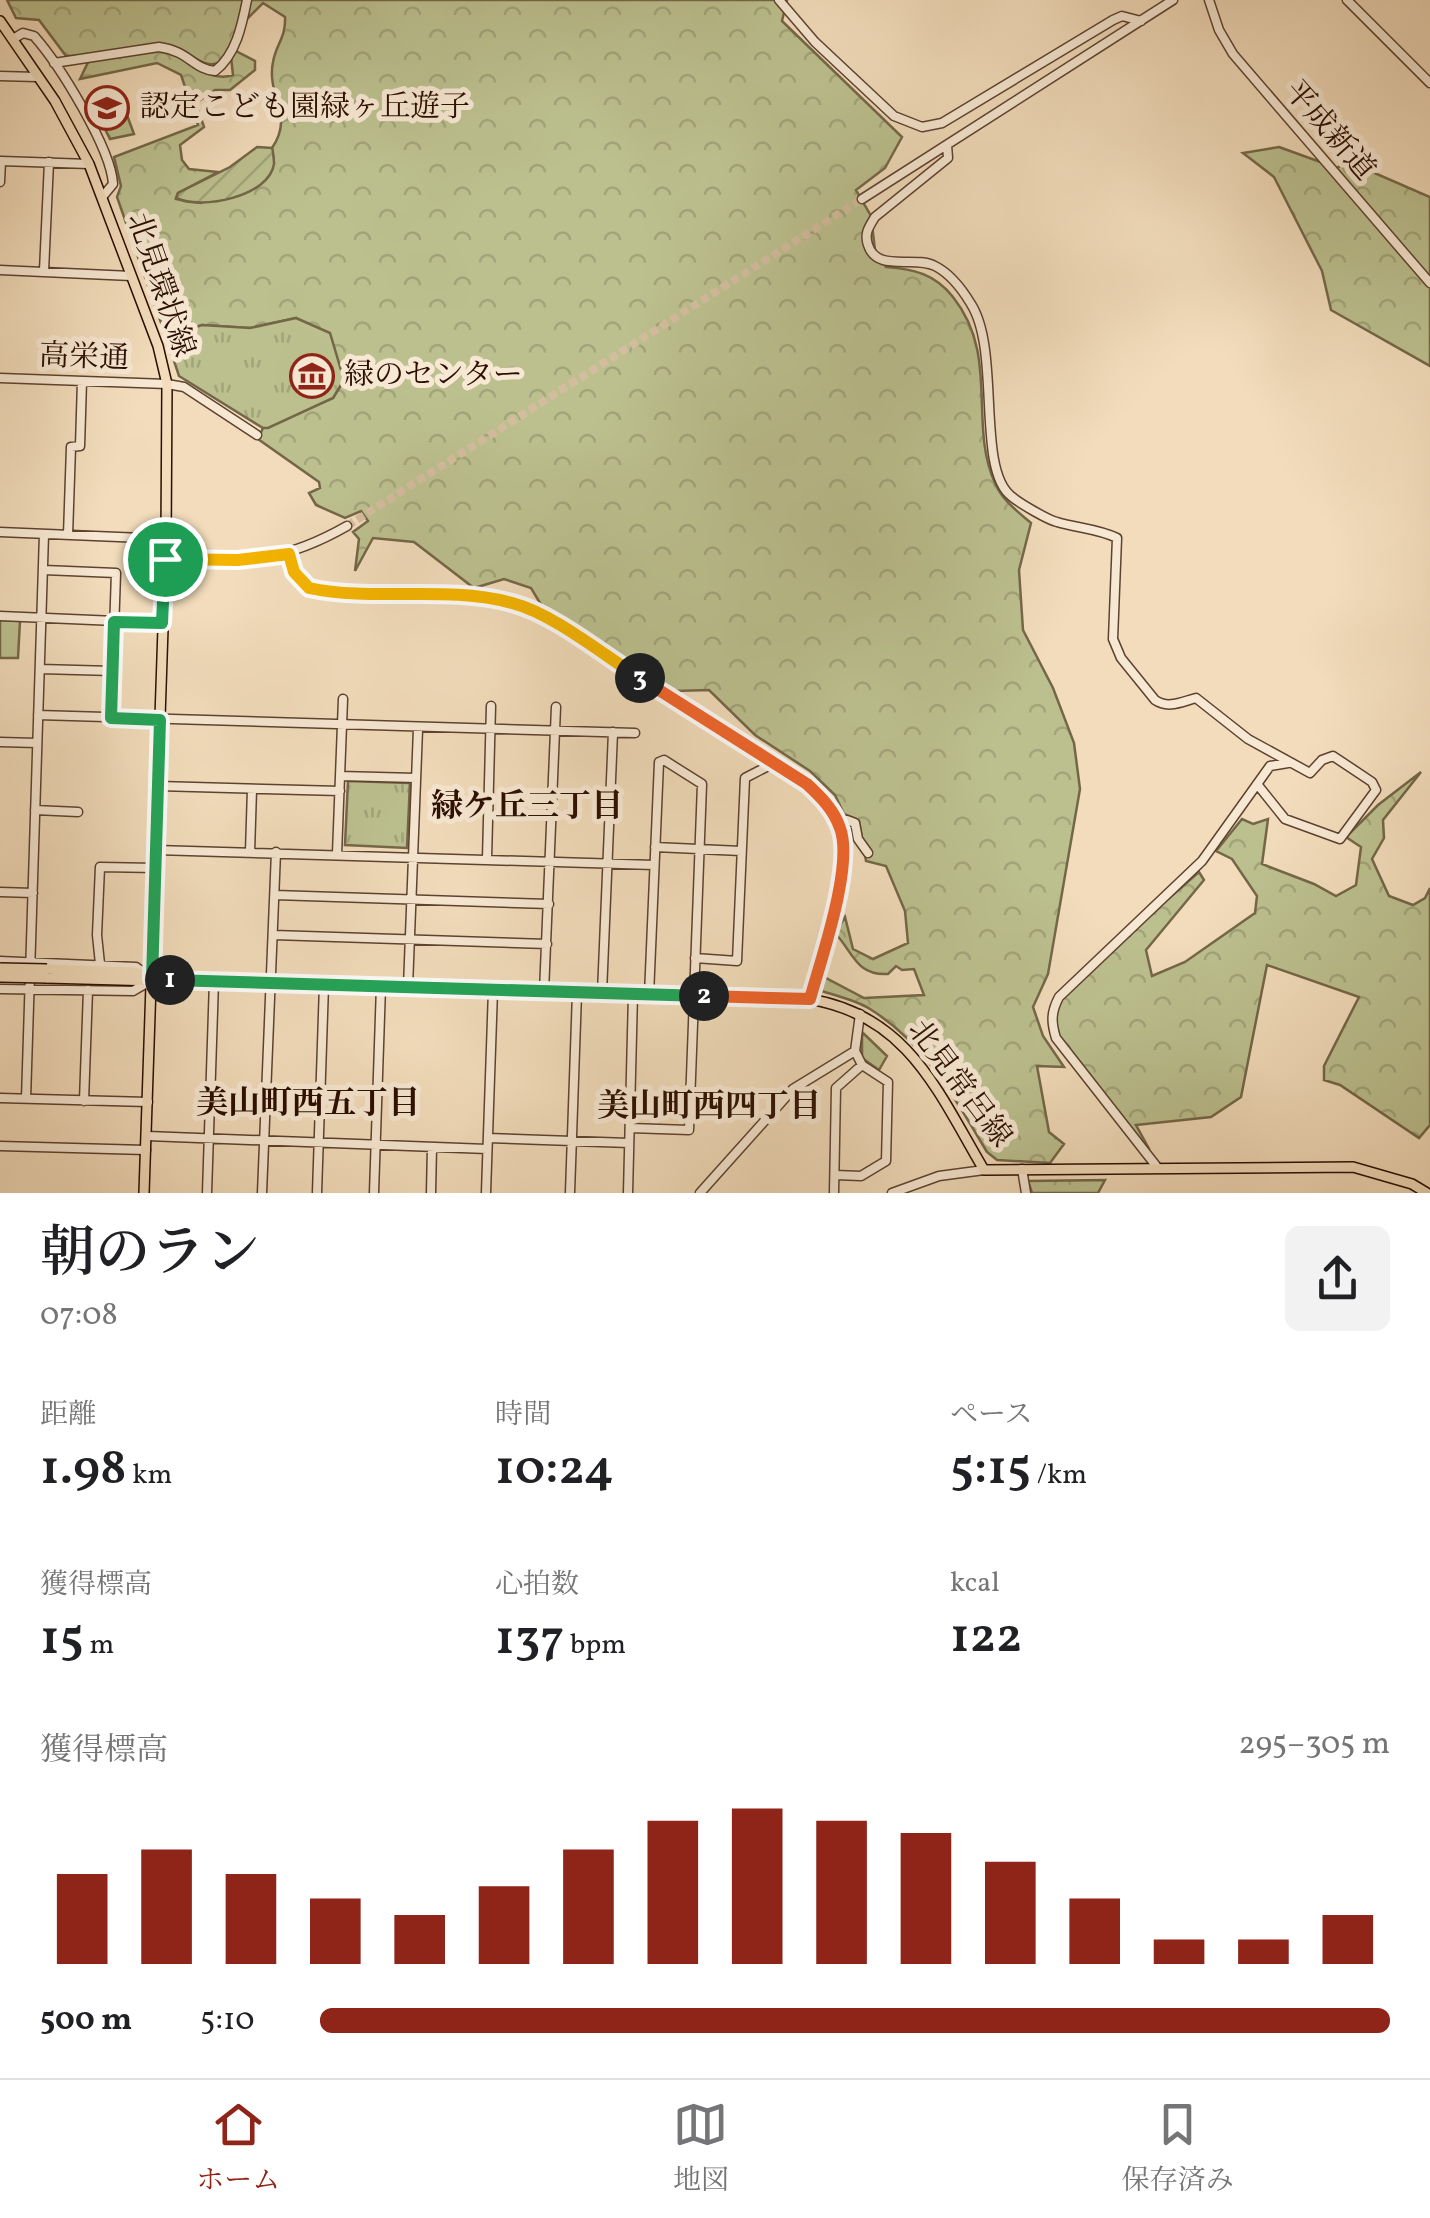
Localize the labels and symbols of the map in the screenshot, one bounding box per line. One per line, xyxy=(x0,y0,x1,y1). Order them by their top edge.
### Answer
street label: 平成新道 xyxy=(1274,72,1384,190)
school or university icon: 認定こども園緑ヶ丘遊子 xyxy=(84,85,130,131)
place label: 認定こども園緑ヶ丘遊子 xyxy=(140,87,470,129)
street label: 北見環状線 xyxy=(116,207,204,363)
street label: 高栄通 xyxy=(38,335,130,381)
museum icon: 緑のセンター xyxy=(289,353,335,399)
place label: 緑のセンター xyxy=(344,355,523,397)
pin xyxy=(123,517,208,602)
pin: 3 xyxy=(615,653,665,703)
district label: 緑ケ丘三丁目 xyxy=(431,786,623,830)
pin: 1 xyxy=(145,955,195,1005)
pin: 2 xyxy=(679,971,729,1021)
street label: 北見常呂線 xyxy=(897,1011,1021,1157)
district label: 美山町西五丁目 xyxy=(196,1083,420,1127)
district label: 美山町西四丁目 xyxy=(597,1086,821,1130)

